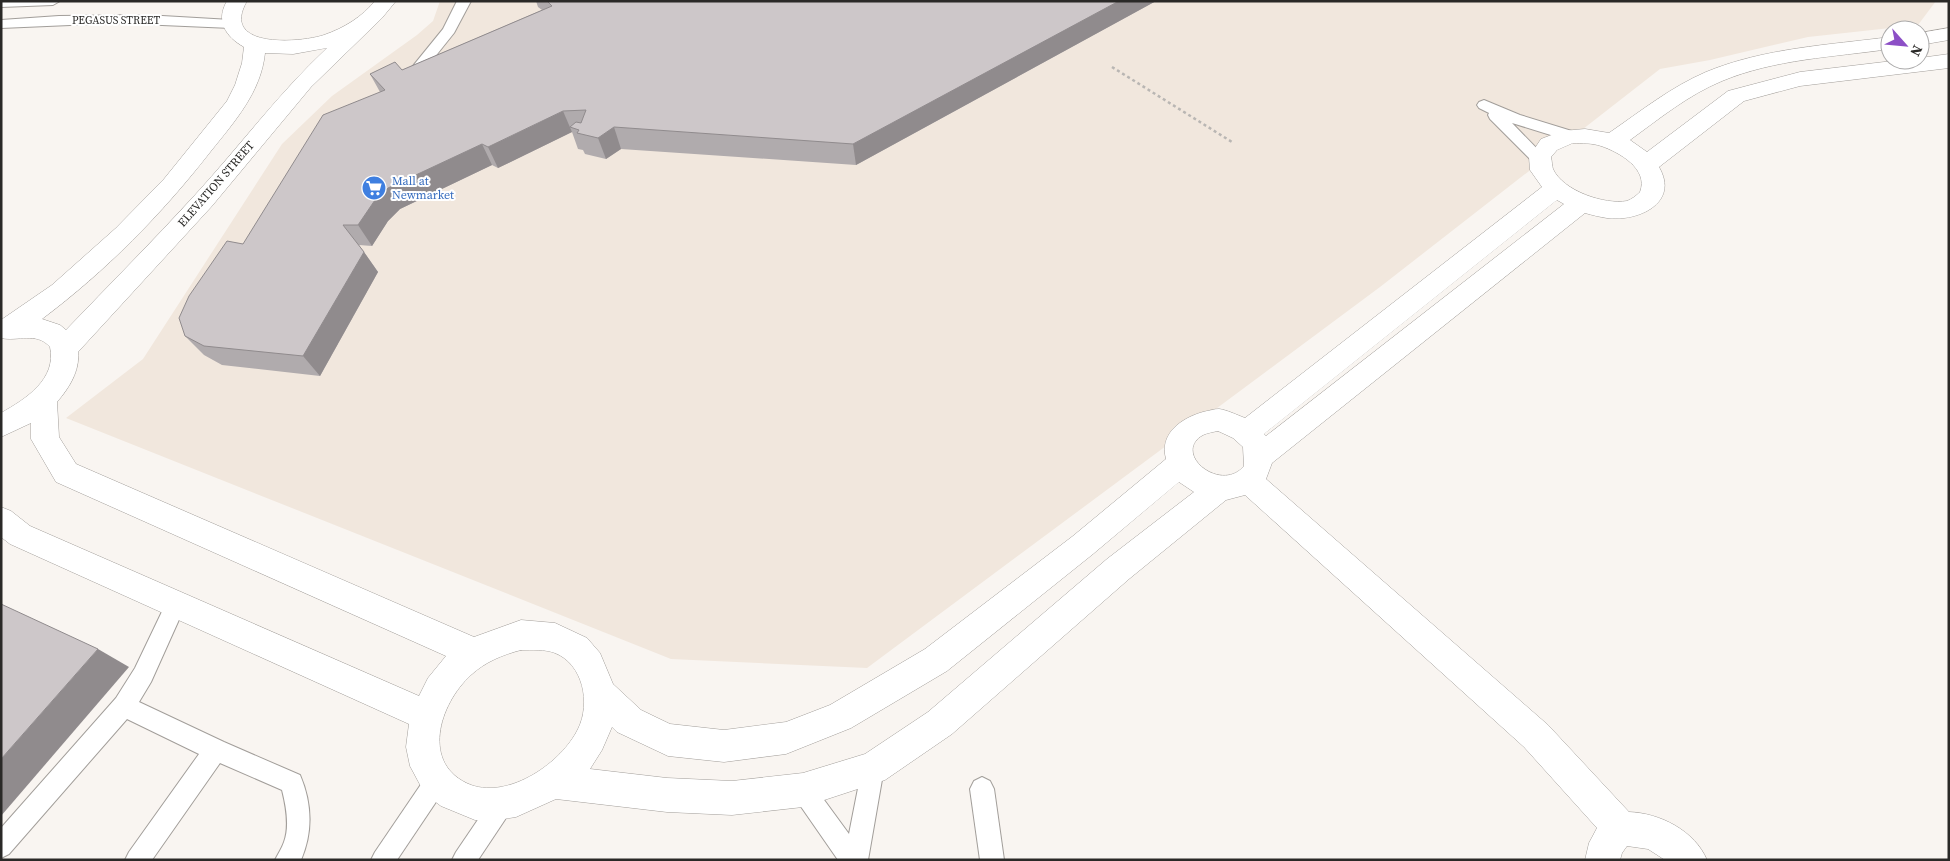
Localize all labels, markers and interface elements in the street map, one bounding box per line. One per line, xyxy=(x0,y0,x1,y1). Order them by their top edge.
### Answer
street label: PEGASUS STREET xyxy=(72,13,160,28)
north arrow xyxy=(1880,20,1930,70)
text: N xyxy=(1905,42,1928,60)
street label: ELEVATION STREET xyxy=(174,137,258,230)
place label: Mall at Newmarket xyxy=(392,173,454,203)
supermarket icon: Mall at Newmarket xyxy=(361,175,387,201)

